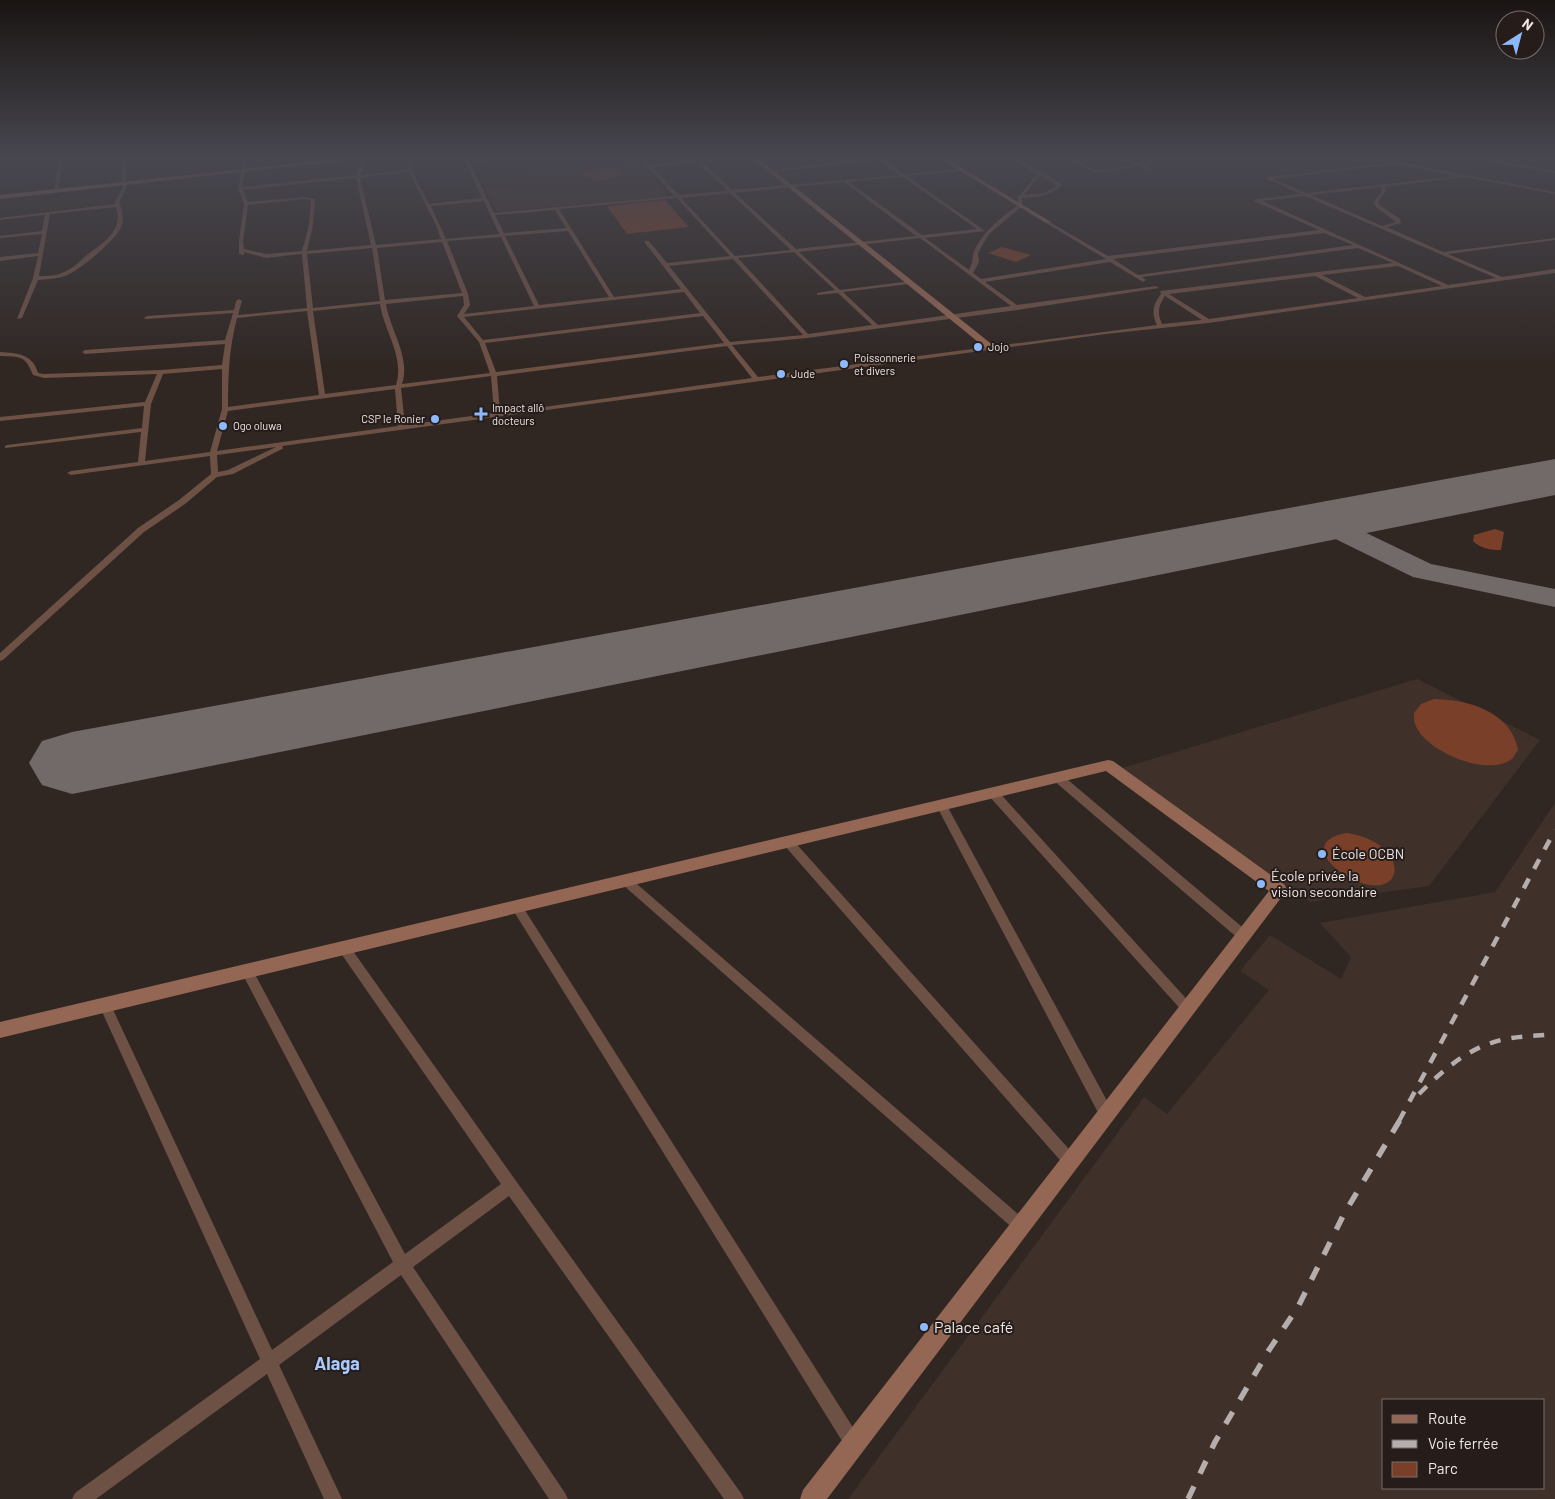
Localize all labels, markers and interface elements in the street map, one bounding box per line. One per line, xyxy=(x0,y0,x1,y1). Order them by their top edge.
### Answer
north arrow xyxy=(1495,10,1545,60)
text: N xyxy=(1519,14,1537,34)
place label: Jojo xyxy=(988,340,1009,353)
marker: Jojo xyxy=(972,341,984,353)
place label: Poissonnerie et divers xyxy=(854,351,916,377)
marker: Poissonnerie et divers xyxy=(838,358,850,370)
place label: Jude xyxy=(791,367,815,380)
marker: Jude xyxy=(775,368,787,380)
place label: Impact allô docteurs xyxy=(492,401,544,427)
marker: Impact allô docteurs xyxy=(474,407,488,421)
place label: CSP le Ronier xyxy=(361,412,425,425)
marker: CSP le Ronier xyxy=(429,413,441,425)
place label: Ogo oluwa xyxy=(233,419,282,432)
marker: Ogo oluwa xyxy=(217,420,229,432)
place label: École OCBN xyxy=(1332,845,1404,862)
marker: École OCBN xyxy=(1316,848,1328,860)
place label: École privée la vision secondaire xyxy=(1271,867,1377,900)
marker: École privée la vision secondaire xyxy=(1255,878,1267,890)
place label: Palace café xyxy=(934,1317,1013,1336)
marker: Palace café xyxy=(918,1321,930,1333)
district label: Alaga xyxy=(314,1352,360,1374)
legend xyxy=(1382,1399,1545,1489)
text: Route xyxy=(1428,1409,1467,1427)
text: Voie ferrée xyxy=(1428,1434,1499,1452)
text: Parc xyxy=(1428,1459,1458,1477)

